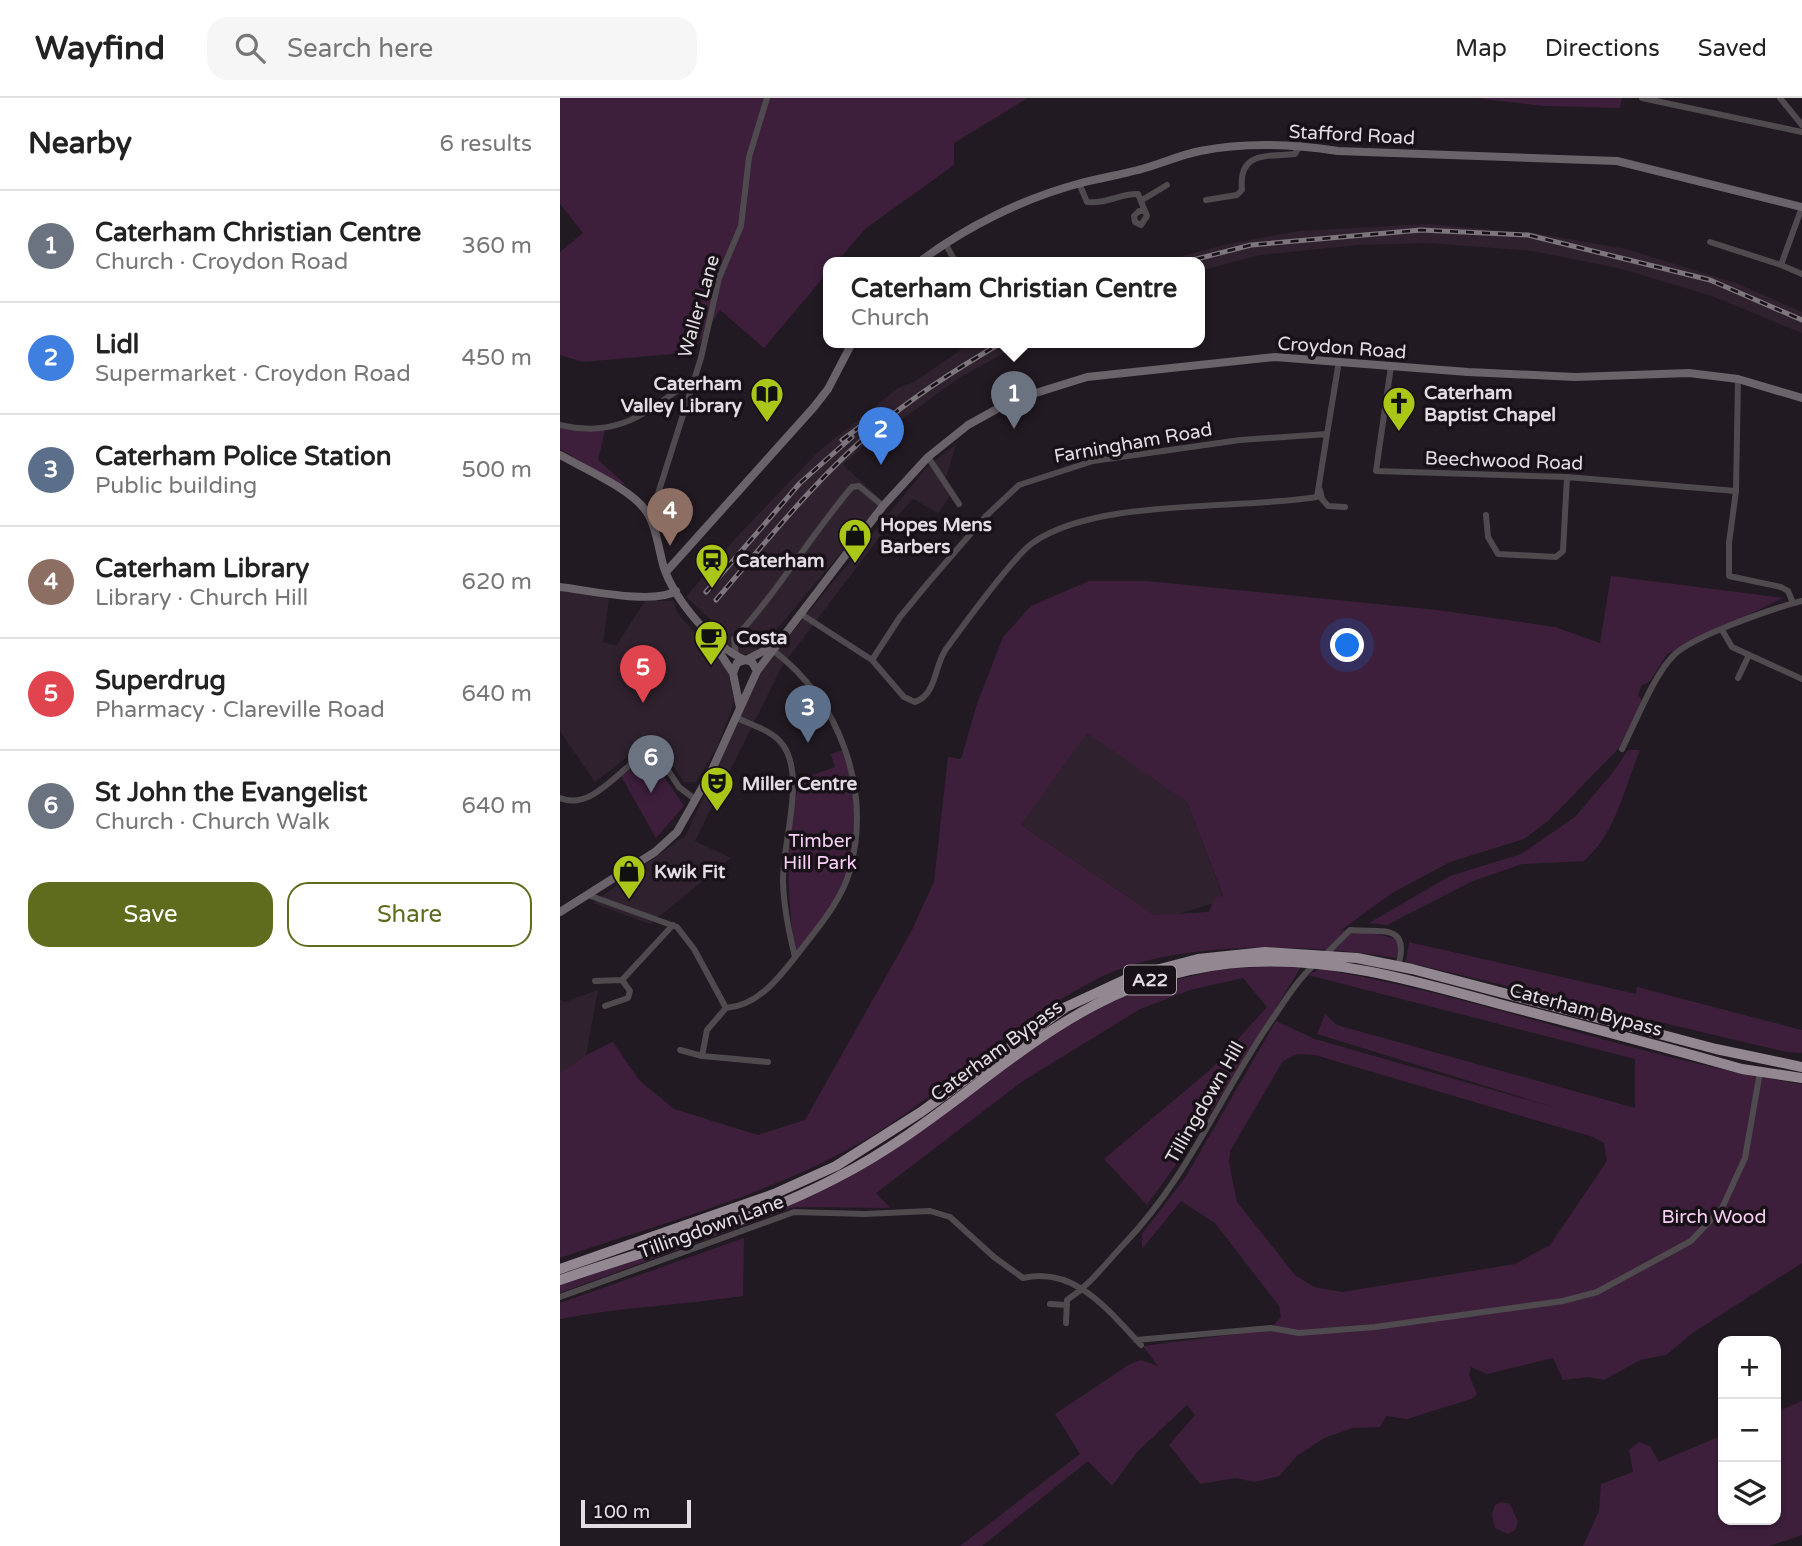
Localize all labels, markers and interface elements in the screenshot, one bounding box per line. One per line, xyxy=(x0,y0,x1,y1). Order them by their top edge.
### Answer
search box xyxy=(207,17,697,80)
text: Wayfind xyxy=(35,29,165,68)
icon: search xyxy=(231,29,269,67)
text: Search here xyxy=(287,33,433,64)
text: Map xyxy=(1455,34,1507,63)
text: Directions xyxy=(1545,34,1660,63)
text: Saved xyxy=(1698,34,1767,63)
street label: Stafford Road xyxy=(1288,121,1416,149)
text: Nearby xyxy=(28,125,132,162)
text: 6 results xyxy=(439,130,532,158)
text: Caterham Christian Centre xyxy=(95,217,421,248)
text: 1 xyxy=(44,232,58,260)
text: 360 m xyxy=(462,232,532,260)
text: Church · Croydon Road xyxy=(95,248,348,276)
street label: Waller Lane xyxy=(674,253,724,360)
popup xyxy=(823,257,1205,348)
text: Caterham Christian Centre xyxy=(851,273,1177,304)
text: Church xyxy=(851,304,929,332)
text: Lidl xyxy=(95,329,139,360)
street label: Croydon Road xyxy=(1277,333,1407,363)
text: 2 xyxy=(44,344,58,372)
text: 450 m xyxy=(462,344,532,372)
text: Supermarket · Croydon Road xyxy=(95,360,411,388)
pin: 1 xyxy=(991,371,1037,429)
place label: Caterham Valley Library xyxy=(621,373,743,418)
library icon: Caterham Valley Library xyxy=(748,375,786,424)
place label: Caterham Baptist Chapel xyxy=(1424,382,1556,427)
church icon: Caterham Baptist Chapel xyxy=(1380,384,1418,433)
pin: 2 xyxy=(858,407,904,465)
street label: Farningham Road xyxy=(1052,418,1214,468)
text: Caterham Police Station xyxy=(95,441,392,472)
street label: Beechwood Road xyxy=(1424,447,1584,475)
text: 3 xyxy=(44,456,58,484)
text: 500 m xyxy=(462,456,532,484)
text: Public building xyxy=(95,472,257,500)
pin: 4 xyxy=(647,488,693,546)
place label: Hopes Mens Barbers xyxy=(880,514,992,558)
shop icon: Hopes Mens Barbers xyxy=(836,516,874,565)
station icon: Caterham xyxy=(693,541,731,590)
place label: Caterham xyxy=(736,550,825,572)
text: Caterham Library xyxy=(95,553,309,584)
text: 4 xyxy=(44,568,58,596)
text: 620 m xyxy=(462,568,532,596)
text: Library · Church Hill xyxy=(95,584,308,612)
cafe icon: Costa xyxy=(692,618,730,667)
place label: Costa xyxy=(736,627,787,649)
your location xyxy=(1330,628,1364,662)
pin: 5 xyxy=(620,645,666,703)
text: Superdrug xyxy=(95,665,226,696)
text: 5 xyxy=(44,680,58,708)
text: 640 m xyxy=(462,680,532,708)
pin: 3 xyxy=(785,685,831,743)
text: Pharmacy · Clareville Road xyxy=(95,696,385,724)
pin: 6 xyxy=(628,735,674,793)
theatre icon: Miller Centre xyxy=(698,764,736,813)
place label: Miller Centre xyxy=(742,773,858,795)
text: St John the Evangelist xyxy=(95,777,367,808)
text: 6 xyxy=(44,792,58,820)
text: 640 m xyxy=(462,792,532,820)
text: Church · Church Walk xyxy=(95,808,330,836)
park label: Timber Hill Park xyxy=(783,830,857,874)
shop icon: Kwik Fit xyxy=(610,852,648,901)
place label: Kwik Fit xyxy=(654,861,726,883)
button: Save xyxy=(28,882,273,947)
button: Share xyxy=(287,882,532,947)
road number: A22 xyxy=(1124,966,1176,995)
street label: Caterham Bypass xyxy=(1507,979,1665,1041)
street label: Caterham Bypass xyxy=(926,996,1067,1106)
street label: Tillingdown Hill xyxy=(1161,1038,1249,1167)
street label: Tillingdown Lane xyxy=(636,1190,787,1263)
park label: Birch Wood xyxy=(1662,1206,1766,1228)
map controls xyxy=(1718,1336,1781,1525)
button: + xyxy=(1718,1336,1781,1399)
button: − xyxy=(1718,1399,1781,1462)
button: layers xyxy=(1718,1462,1781,1525)
scale bar xyxy=(581,1497,691,1529)
text: 100 m xyxy=(592,1501,650,1523)

